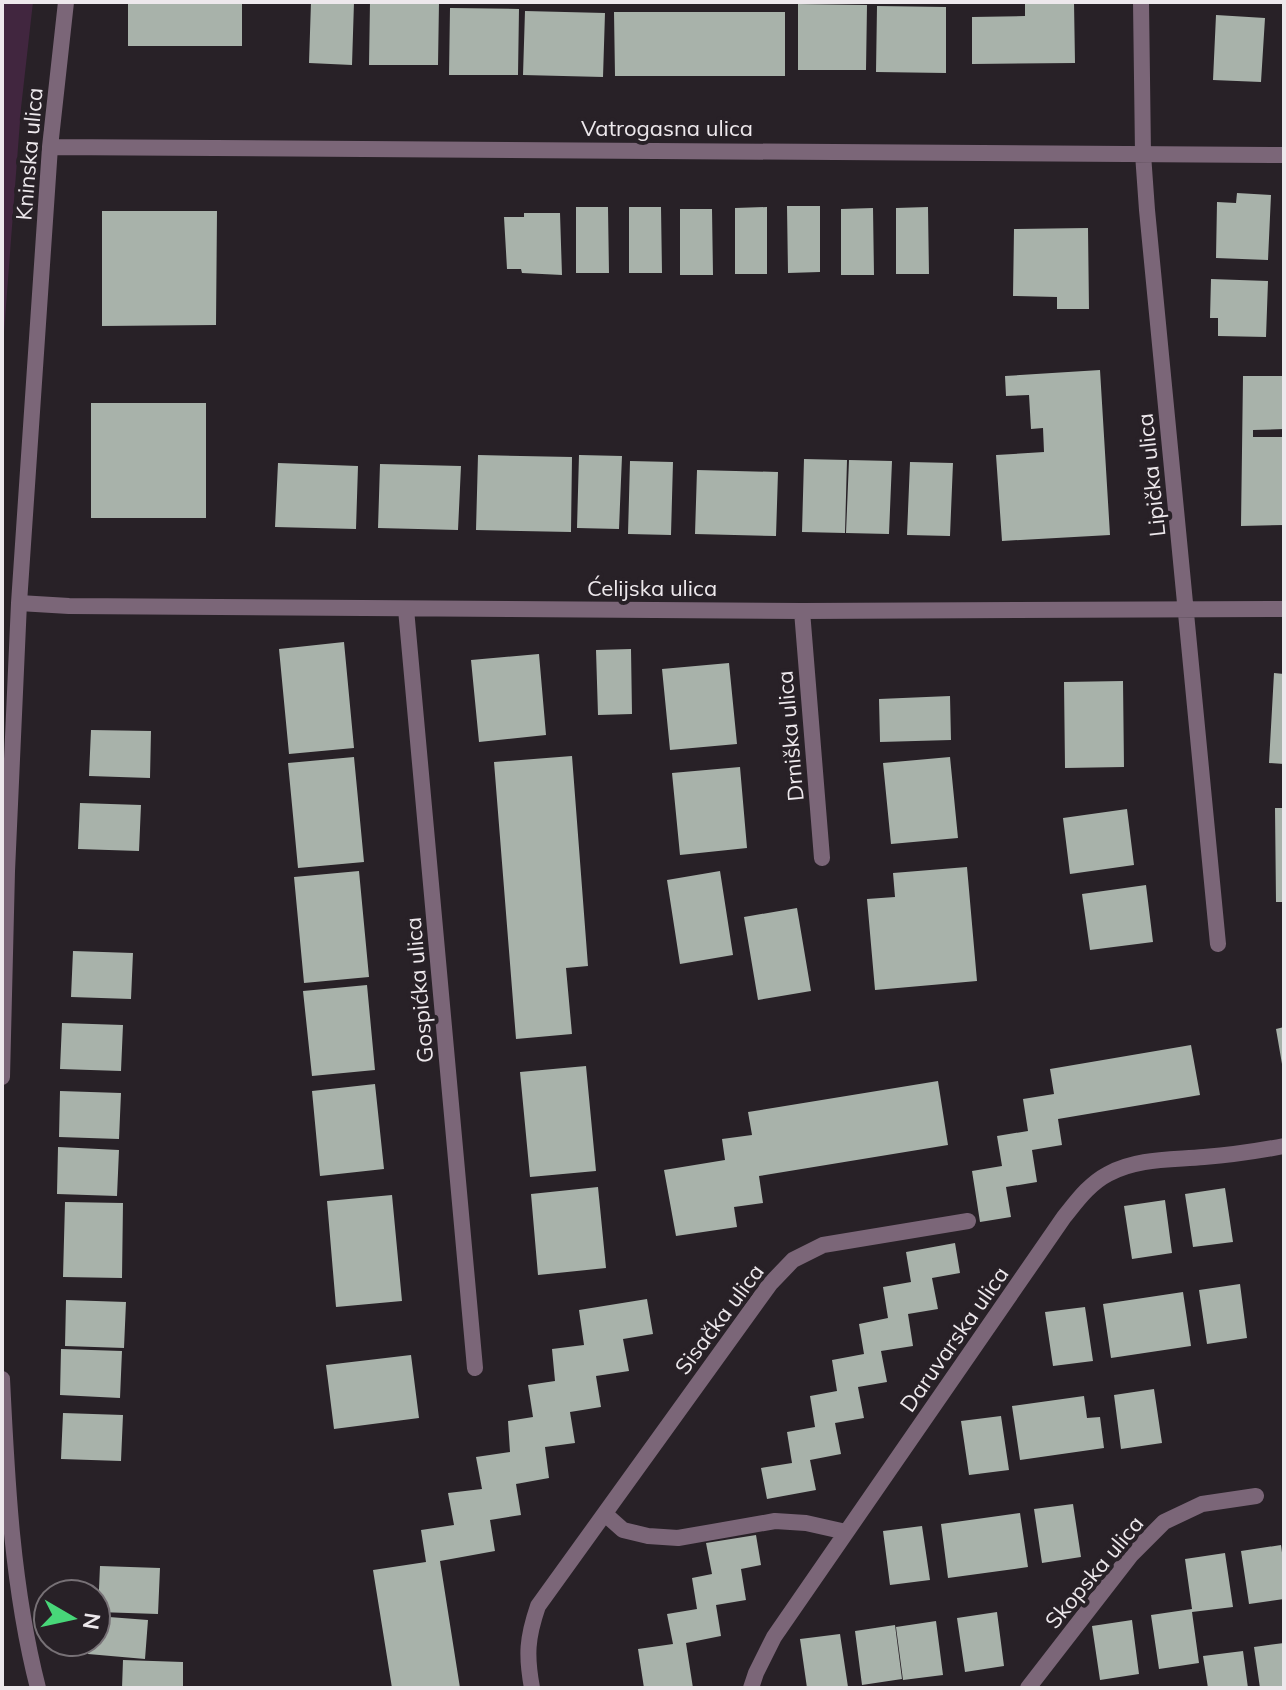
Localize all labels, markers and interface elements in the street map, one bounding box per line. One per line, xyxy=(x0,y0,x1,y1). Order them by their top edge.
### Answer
street label: Kninska ulica xyxy=(9,86,49,222)
street label: Vatrogasna ulica xyxy=(581,114,753,142)
street label: Lipička ulica xyxy=(1131,412,1171,538)
street label: Ćelijska ulica xyxy=(587,574,717,602)
street label: Drniška ulica xyxy=(770,670,810,802)
street label: Gospićka ulica xyxy=(399,916,439,1064)
street label: Sisačka ulica xyxy=(668,1258,770,1380)
street label: Daruvarska ulica xyxy=(893,1261,1015,1417)
street label: Skopska ulica xyxy=(1039,1510,1149,1634)
north arrow xyxy=(32,1578,112,1658)
text: N xyxy=(77,1611,107,1632)

